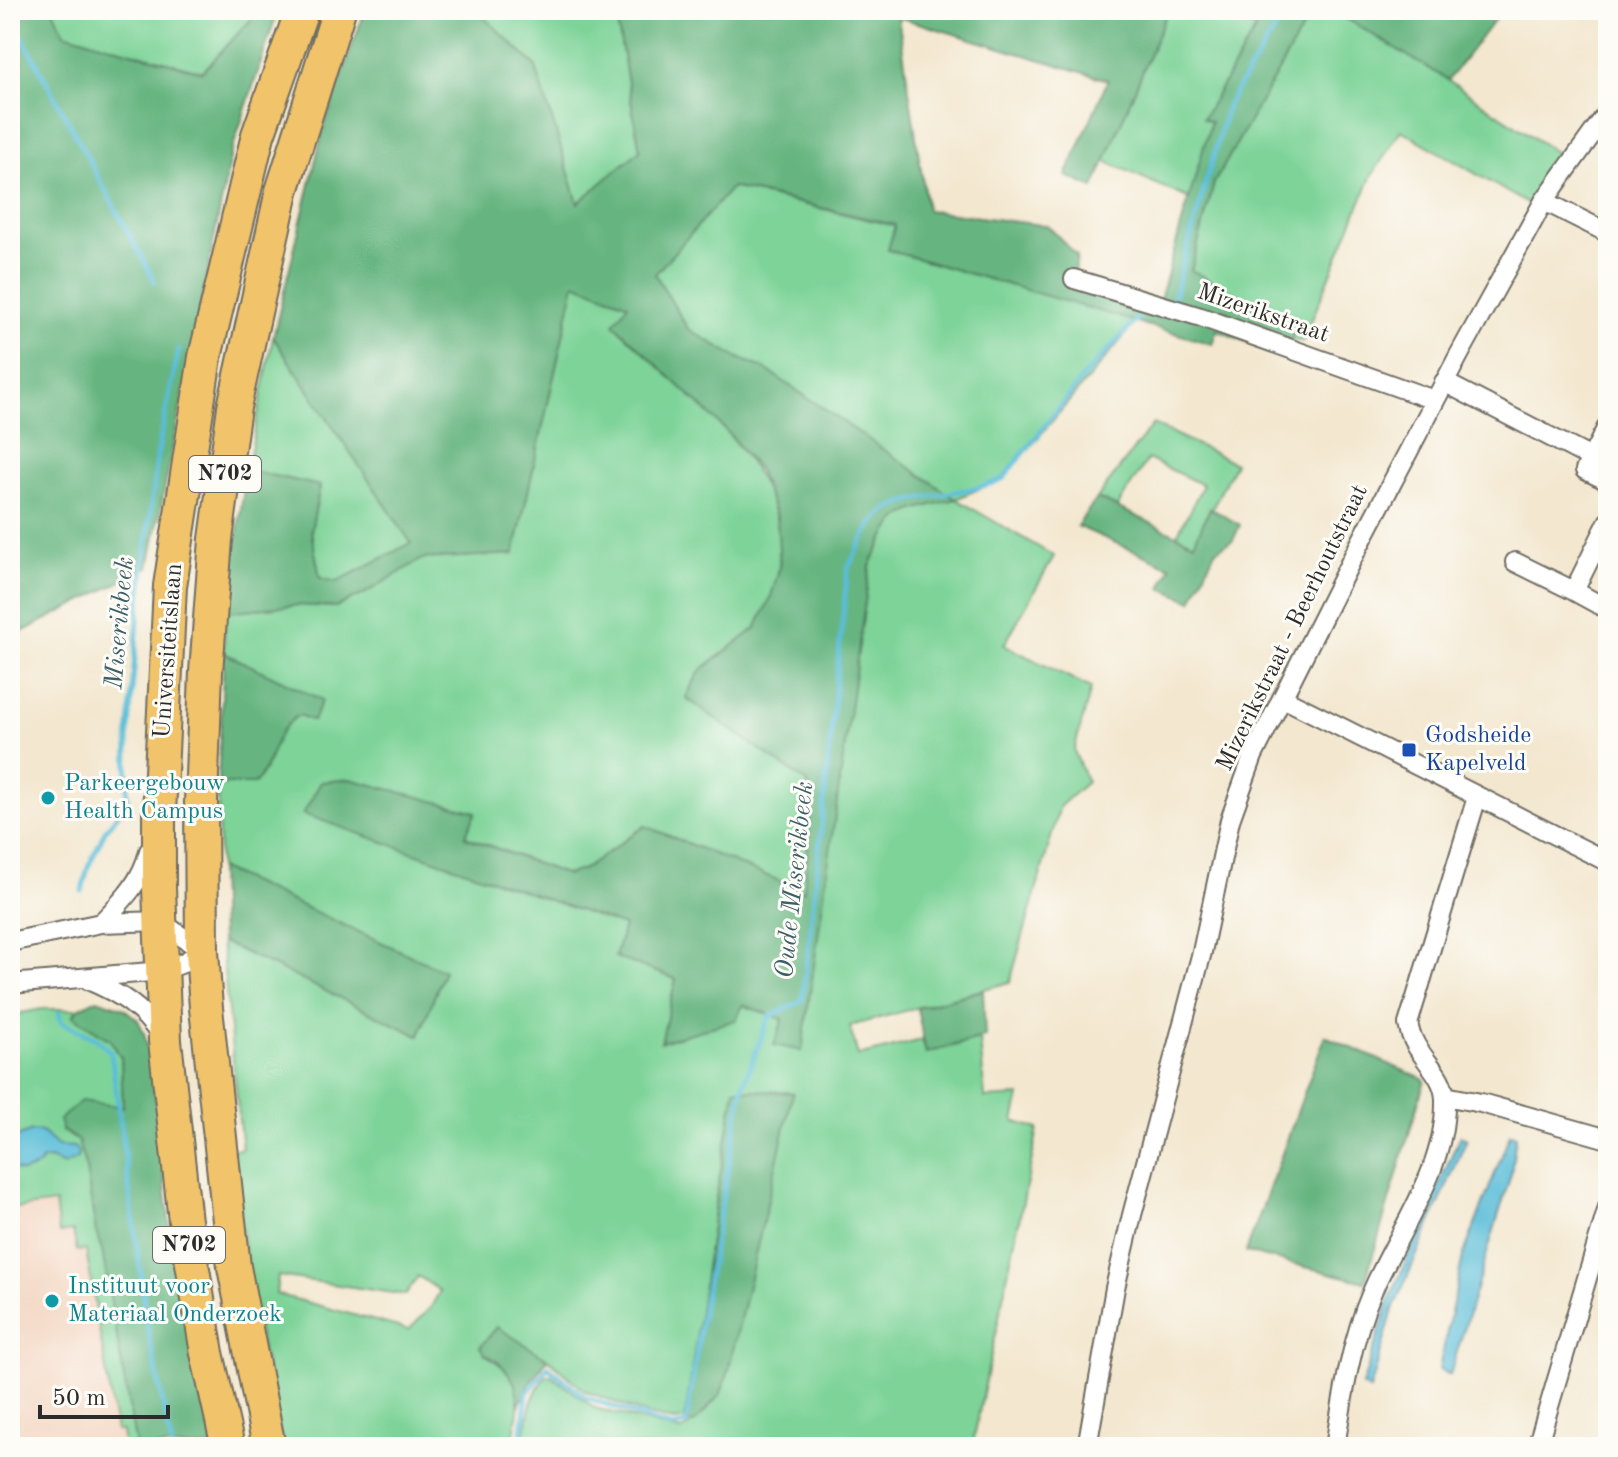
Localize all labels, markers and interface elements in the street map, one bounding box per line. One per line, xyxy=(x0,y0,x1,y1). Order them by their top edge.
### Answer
street label: Mizerikstraat xyxy=(1194,280,1332,348)
road number: N702 xyxy=(189,456,261,492)
street label: Mizerikstraat - Beerhoutstraat xyxy=(1213,481,1373,775)
water label: Miserikbeek xyxy=(101,556,139,691)
street label: Universiteitslaan xyxy=(151,563,187,739)
place label: Godsheide Kapelveld xyxy=(1425,724,1531,776)
marker: Godsheide Kapelveld xyxy=(1400,741,1418,759)
place label: Parkeergebouw Health Campus xyxy=(64,772,225,824)
water label: Oude Miserikbeek xyxy=(772,780,818,980)
marker: Parkeergebouw Health Campus xyxy=(39,789,57,807)
road number: N702 xyxy=(153,1227,225,1263)
place label: Instituut voor Materiaal Onderzoek xyxy=(68,1275,282,1327)
marker: Instituut voor Materiaal Onderzoek xyxy=(43,1292,61,1310)
scale bar xyxy=(40,1369,168,1419)
text: 50 m xyxy=(52,1387,106,1411)

